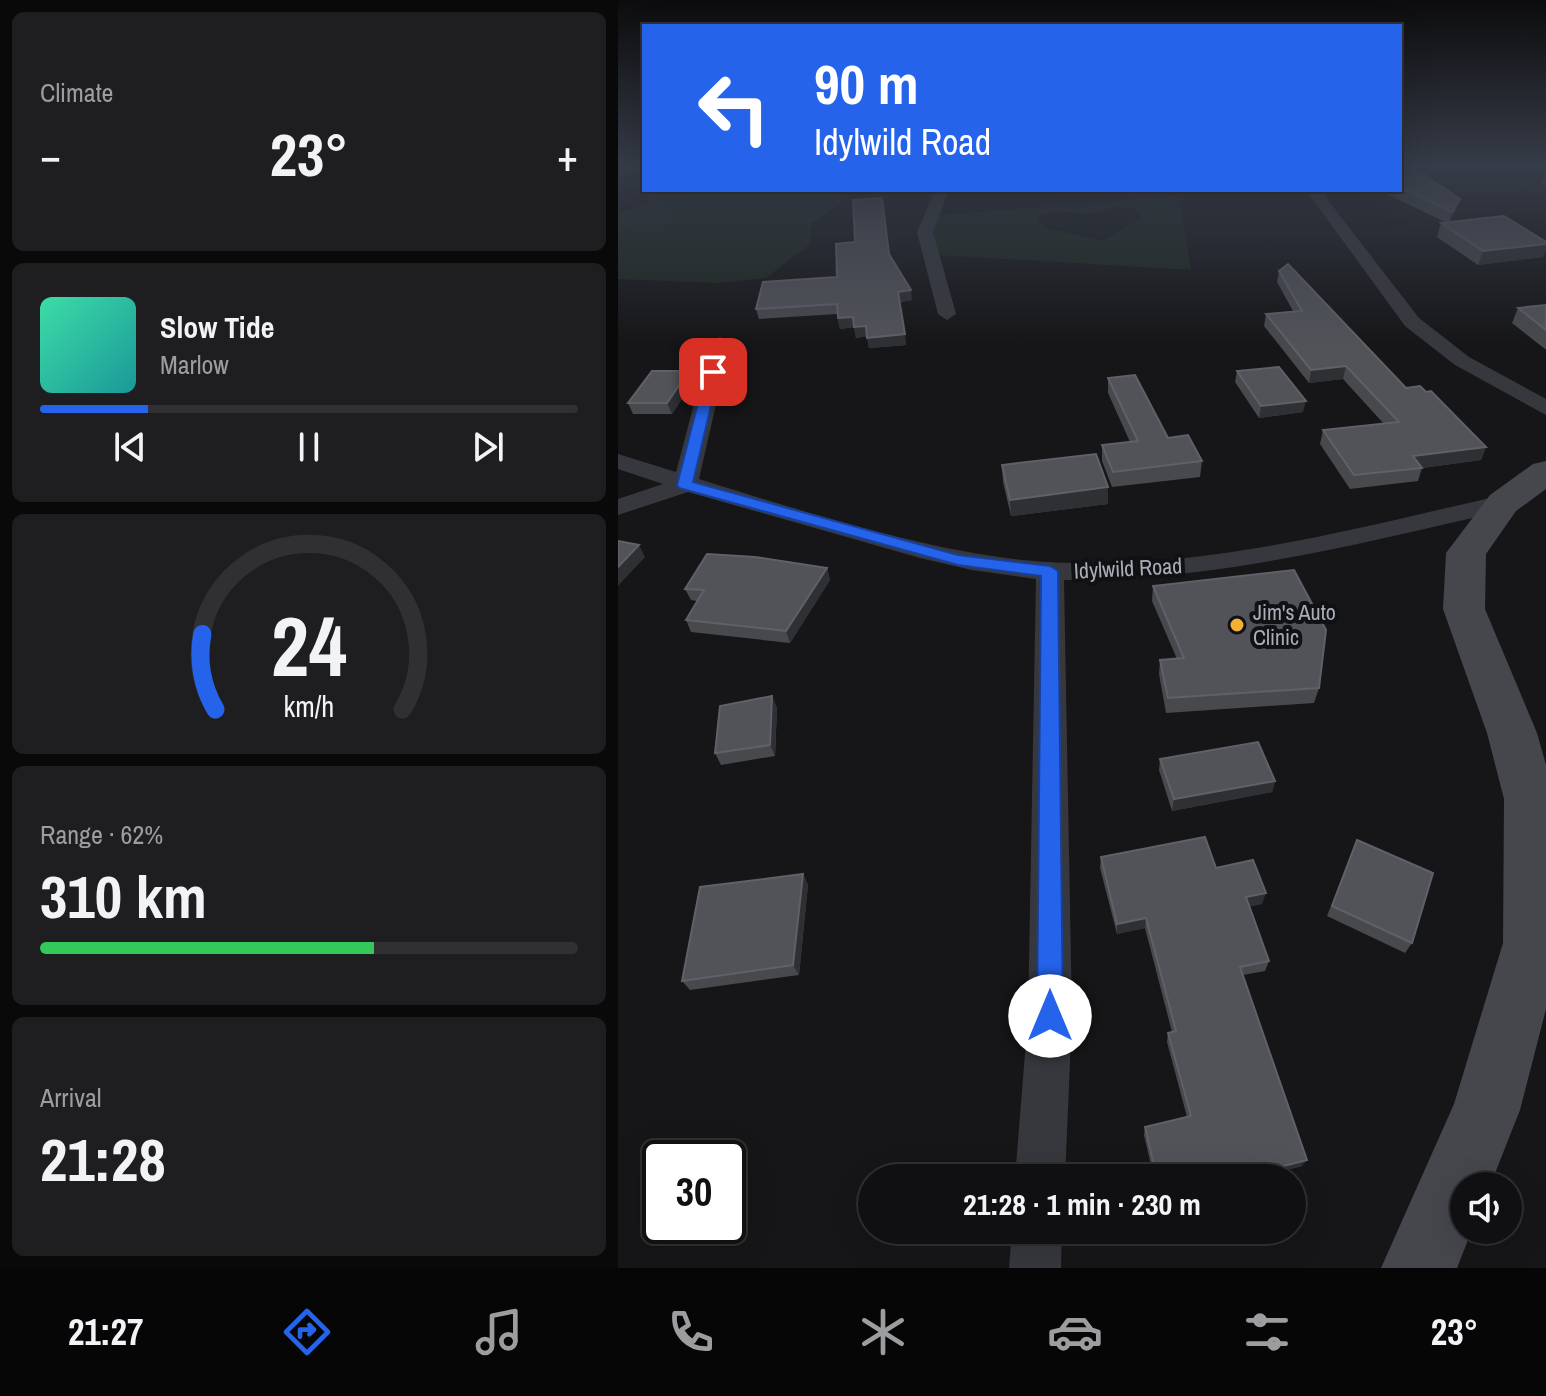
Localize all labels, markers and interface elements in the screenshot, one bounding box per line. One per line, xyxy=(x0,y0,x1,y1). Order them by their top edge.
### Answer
text: 90 m xyxy=(814,46,919,121)
icon: left xyxy=(682,56,786,160)
text: Climate xyxy=(40,75,113,110)
text: 23° xyxy=(270,114,348,195)
text: Idylwild Road xyxy=(814,118,991,166)
text: − xyxy=(40,125,61,185)
text: + xyxy=(557,125,578,185)
text: Slow Tide xyxy=(160,307,274,347)
pin xyxy=(679,338,747,406)
text: Marlow xyxy=(160,347,229,382)
icon: arrive xyxy=(691,350,735,394)
icon: previous xyxy=(108,425,152,469)
icon: pause xyxy=(287,425,331,469)
icon: next xyxy=(466,425,510,469)
street label: Idylwild Road xyxy=(1073,550,1183,586)
text: 24 xyxy=(271,590,347,702)
place label: Jim's Auto Clinic xyxy=(1253,597,1336,652)
marker: Jim's Auto Clinic xyxy=(1228,616,1246,634)
text: km/h xyxy=(284,687,334,726)
text: Range · 62% xyxy=(40,817,163,852)
text: 310 km xyxy=(40,856,207,937)
position arrow xyxy=(1008,974,1092,1058)
text: Arrival xyxy=(40,1080,102,1115)
text: 21:28 xyxy=(40,1119,166,1200)
speed limit sign: 30 xyxy=(642,1140,746,1244)
map controls xyxy=(1450,1172,1522,1244)
button: sound xyxy=(1450,1172,1522,1244)
text: 21:28 · 1 min · 230 m xyxy=(963,1184,1201,1224)
icon: directions xyxy=(279,1304,335,1360)
icon: music xyxy=(471,1304,527,1360)
icon: phone xyxy=(663,1304,719,1360)
icon: climate xyxy=(855,1304,911,1360)
icon: car xyxy=(1047,1304,1103,1360)
icon: filters xyxy=(1239,1304,1295,1360)
text: 21:27 xyxy=(68,1308,143,1356)
text: 23° xyxy=(1431,1308,1478,1356)

